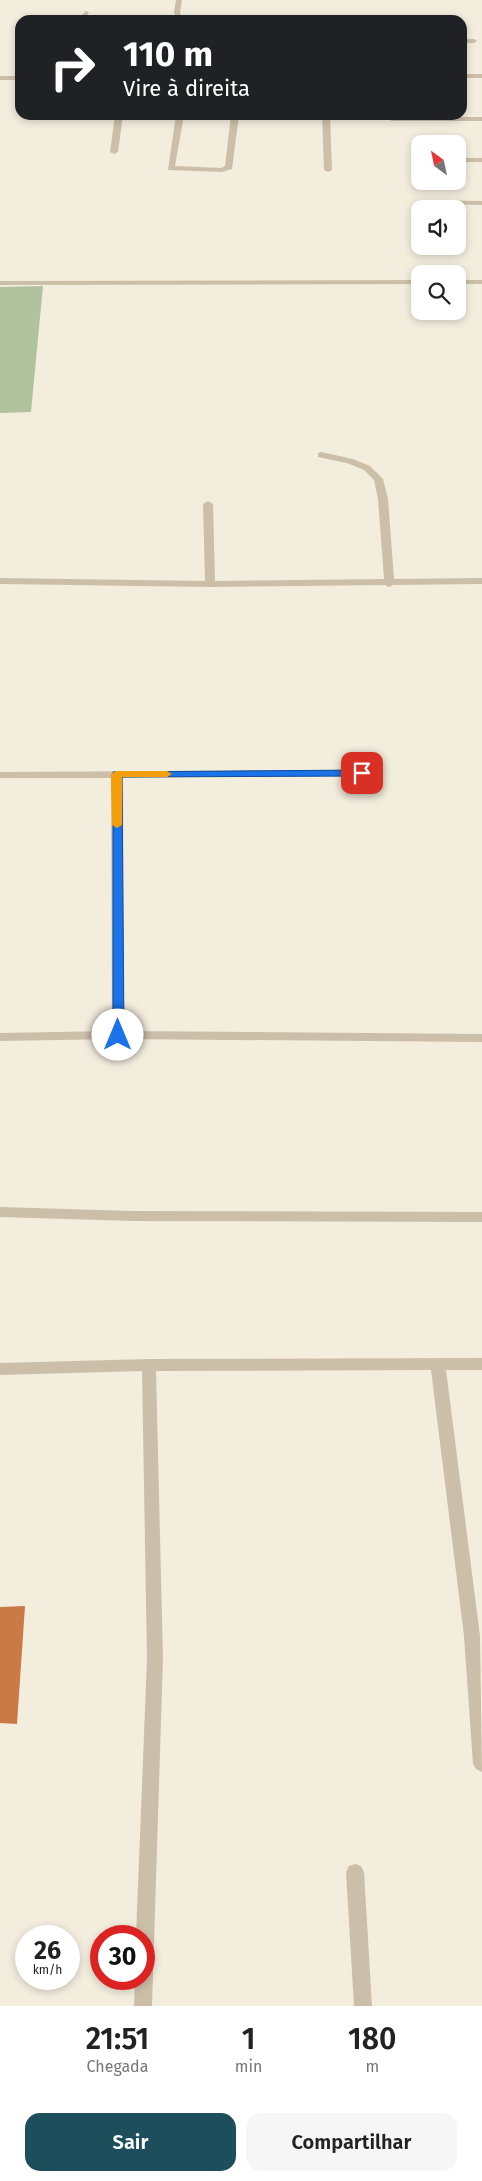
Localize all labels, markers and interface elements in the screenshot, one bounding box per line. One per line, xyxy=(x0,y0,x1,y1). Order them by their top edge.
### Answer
text: 110 m xyxy=(123,33,213,75)
icon: right xyxy=(40,35,105,100)
text: Vire à direita xyxy=(123,75,250,102)
north arrow xyxy=(411,135,466,190)
map controls xyxy=(411,135,466,320)
button: sound xyxy=(411,200,466,255)
button: search xyxy=(411,265,466,320)
pin xyxy=(341,752,383,794)
icon: arrive xyxy=(348,759,376,787)
position arrow xyxy=(91,1008,143,1060)
speed limit sign: 30 xyxy=(90,1925,155,1990)
text: 26 xyxy=(34,1936,61,1966)
text: km/h xyxy=(33,1963,62,1977)
text: 21:51 xyxy=(86,2021,149,2057)
text: 1 xyxy=(242,2021,256,2057)
text: 180 xyxy=(348,2021,396,2057)
text: Chegada xyxy=(86,2057,148,2076)
text: min xyxy=(235,2057,262,2076)
text: m xyxy=(365,2057,379,2076)
button: Sair xyxy=(25,2113,236,2171)
button: Compartilhar xyxy=(246,2113,457,2171)

